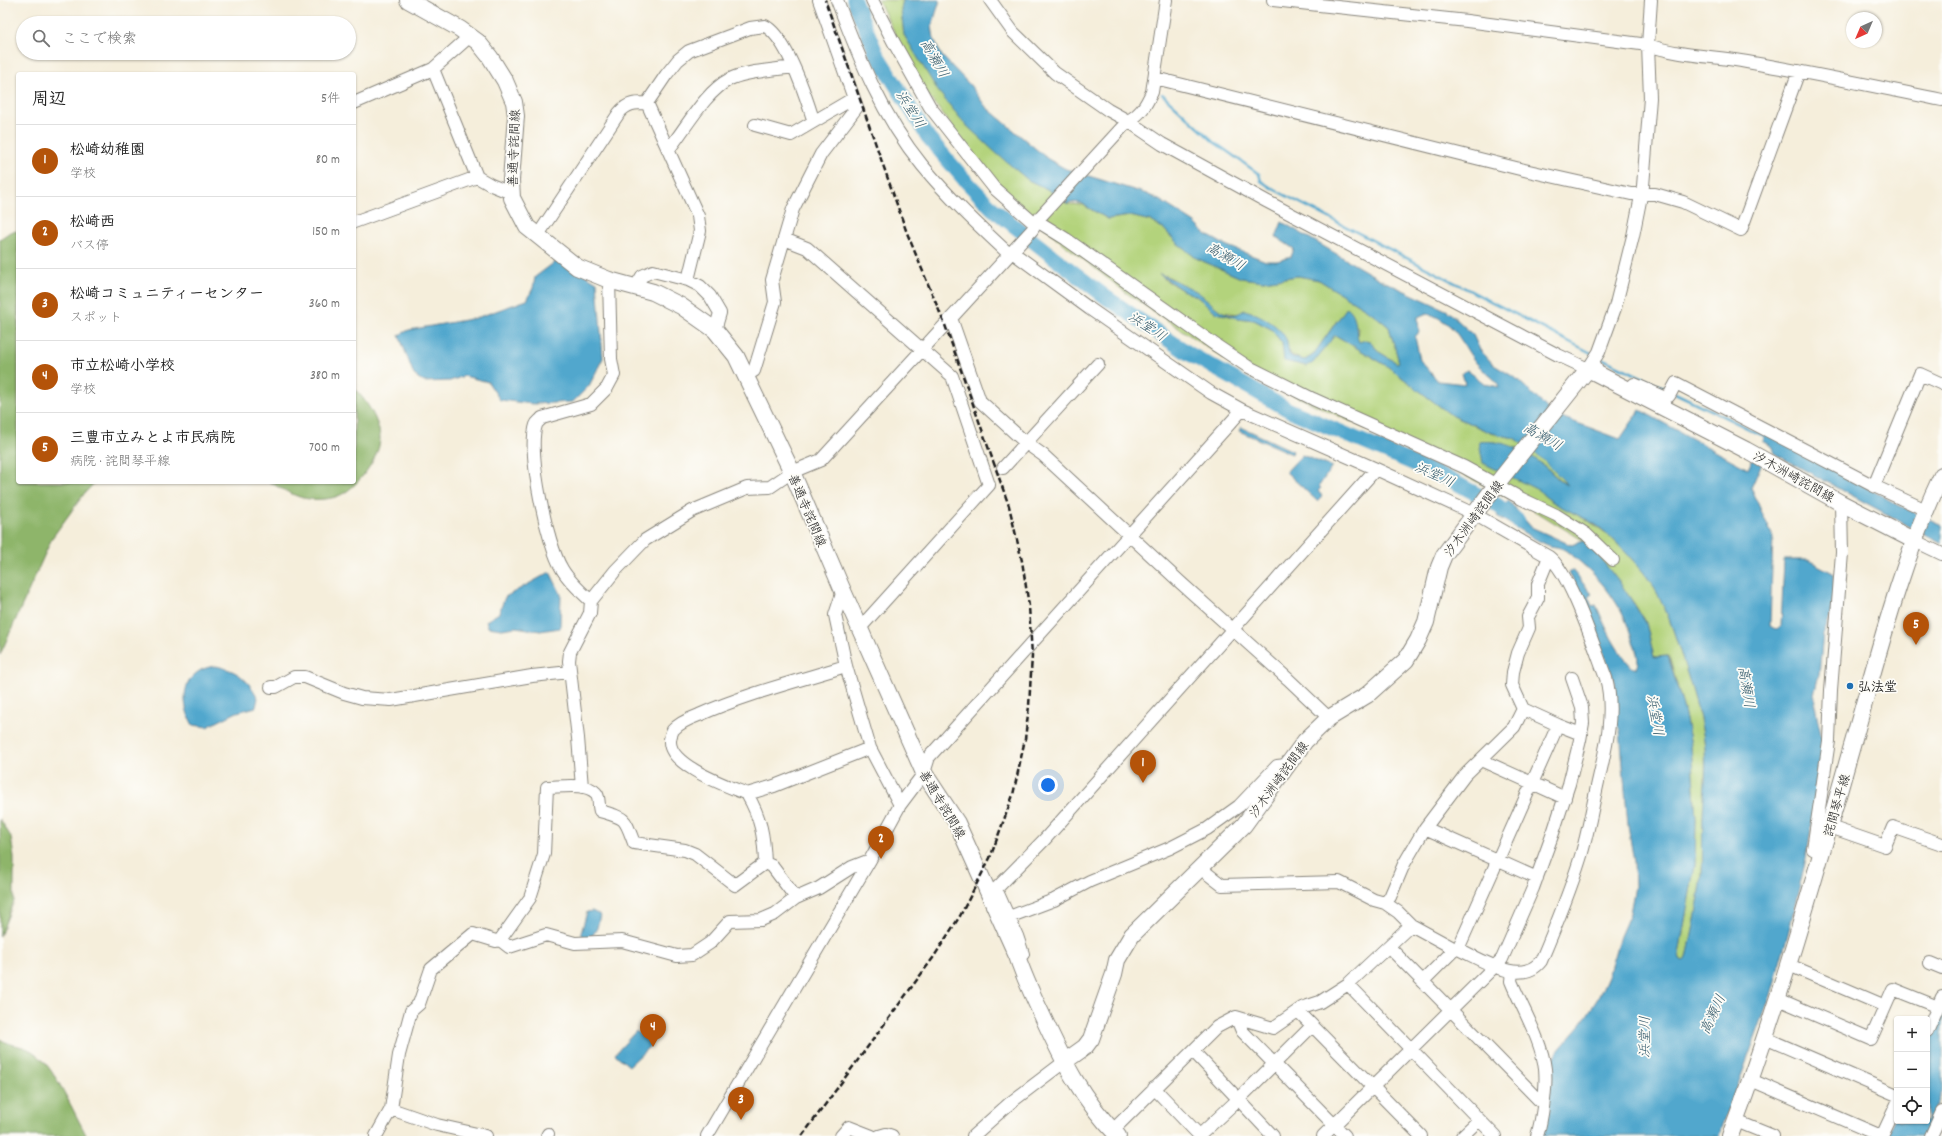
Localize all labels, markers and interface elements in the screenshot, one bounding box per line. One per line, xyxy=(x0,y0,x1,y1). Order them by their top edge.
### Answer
north arrow xyxy=(1846,12,1882,48)
search box xyxy=(16,16,356,60)
icon: search xyxy=(30,27,52,49)
text: ここで検索 xyxy=(62,29,137,51)
water label: 高瀬川 xyxy=(914,36,952,82)
water label: 浜堂川 xyxy=(890,87,929,133)
text: 周辺 xyxy=(32,89,66,113)
text: 5件 xyxy=(321,90,340,109)
street label: 善通寺詫間線 xyxy=(505,108,526,187)
text: 松崎幼稚園 xyxy=(70,140,145,162)
text: 1 xyxy=(44,151,46,170)
text: 80 m xyxy=(316,151,340,170)
text: 学校 xyxy=(70,165,96,184)
text: 松崎西 xyxy=(70,212,115,234)
text: 2 xyxy=(42,223,48,242)
text: 150 m xyxy=(312,223,340,242)
text: バス停 xyxy=(70,237,109,256)
water label: 高瀬川 xyxy=(1202,239,1248,277)
text: 松崎コミュニティーセンター xyxy=(70,284,264,306)
text: 3 xyxy=(42,295,48,314)
text: 360 m xyxy=(309,295,340,314)
water label: 浜堂川 xyxy=(1124,308,1170,348)
text: スポット xyxy=(70,309,122,328)
text: 市立松崎小学校 xyxy=(70,356,175,378)
text: 4 xyxy=(42,367,48,386)
text: 380 m xyxy=(310,367,340,386)
text: 学校 xyxy=(70,381,96,400)
water label: 高瀬川 xyxy=(1519,419,1565,457)
text: 三豊市立みとよ市民病院 xyxy=(70,428,235,450)
text: 5 xyxy=(42,439,48,458)
text: 700 m xyxy=(309,439,340,458)
street label: 汐木洲崎詫間線 xyxy=(1748,448,1838,509)
text: 病院 · 詫間琴平線 xyxy=(70,453,170,472)
water label: 浜堂川 xyxy=(1411,458,1457,494)
street label: 善通寺詫間線 xyxy=(782,471,830,552)
street label: 汐木洲崎詫間線 xyxy=(1441,476,1510,562)
pin: 5 xyxy=(1903,612,1929,645)
water label: 高瀬川 xyxy=(1732,665,1758,710)
place label: 弘法堂 xyxy=(1858,679,1897,698)
marker: 弘法堂 xyxy=(1845,681,1855,691)
water label: 浜堂川 xyxy=(1641,693,1668,738)
street label: 汐木洲崎詫間線 xyxy=(1246,737,1315,823)
pin: 1 xyxy=(1130,750,1156,783)
street label: 善通寺詫間線 xyxy=(913,767,970,844)
street label: 詫間琴平線 xyxy=(1820,771,1857,840)
your location xyxy=(1038,775,1058,795)
pin: 2 xyxy=(868,826,894,859)
water label: 高瀬川 xyxy=(1696,992,1732,1038)
pin: 4 xyxy=(640,1014,666,1047)
water label: 浜堂川 xyxy=(1636,1016,1656,1058)
map controls xyxy=(1894,1016,1930,1124)
button: + xyxy=(1894,1016,1930,1052)
button: − xyxy=(1894,1052,1930,1088)
pin: 3 xyxy=(728,1087,754,1120)
button: locate xyxy=(1894,1088,1930,1124)

